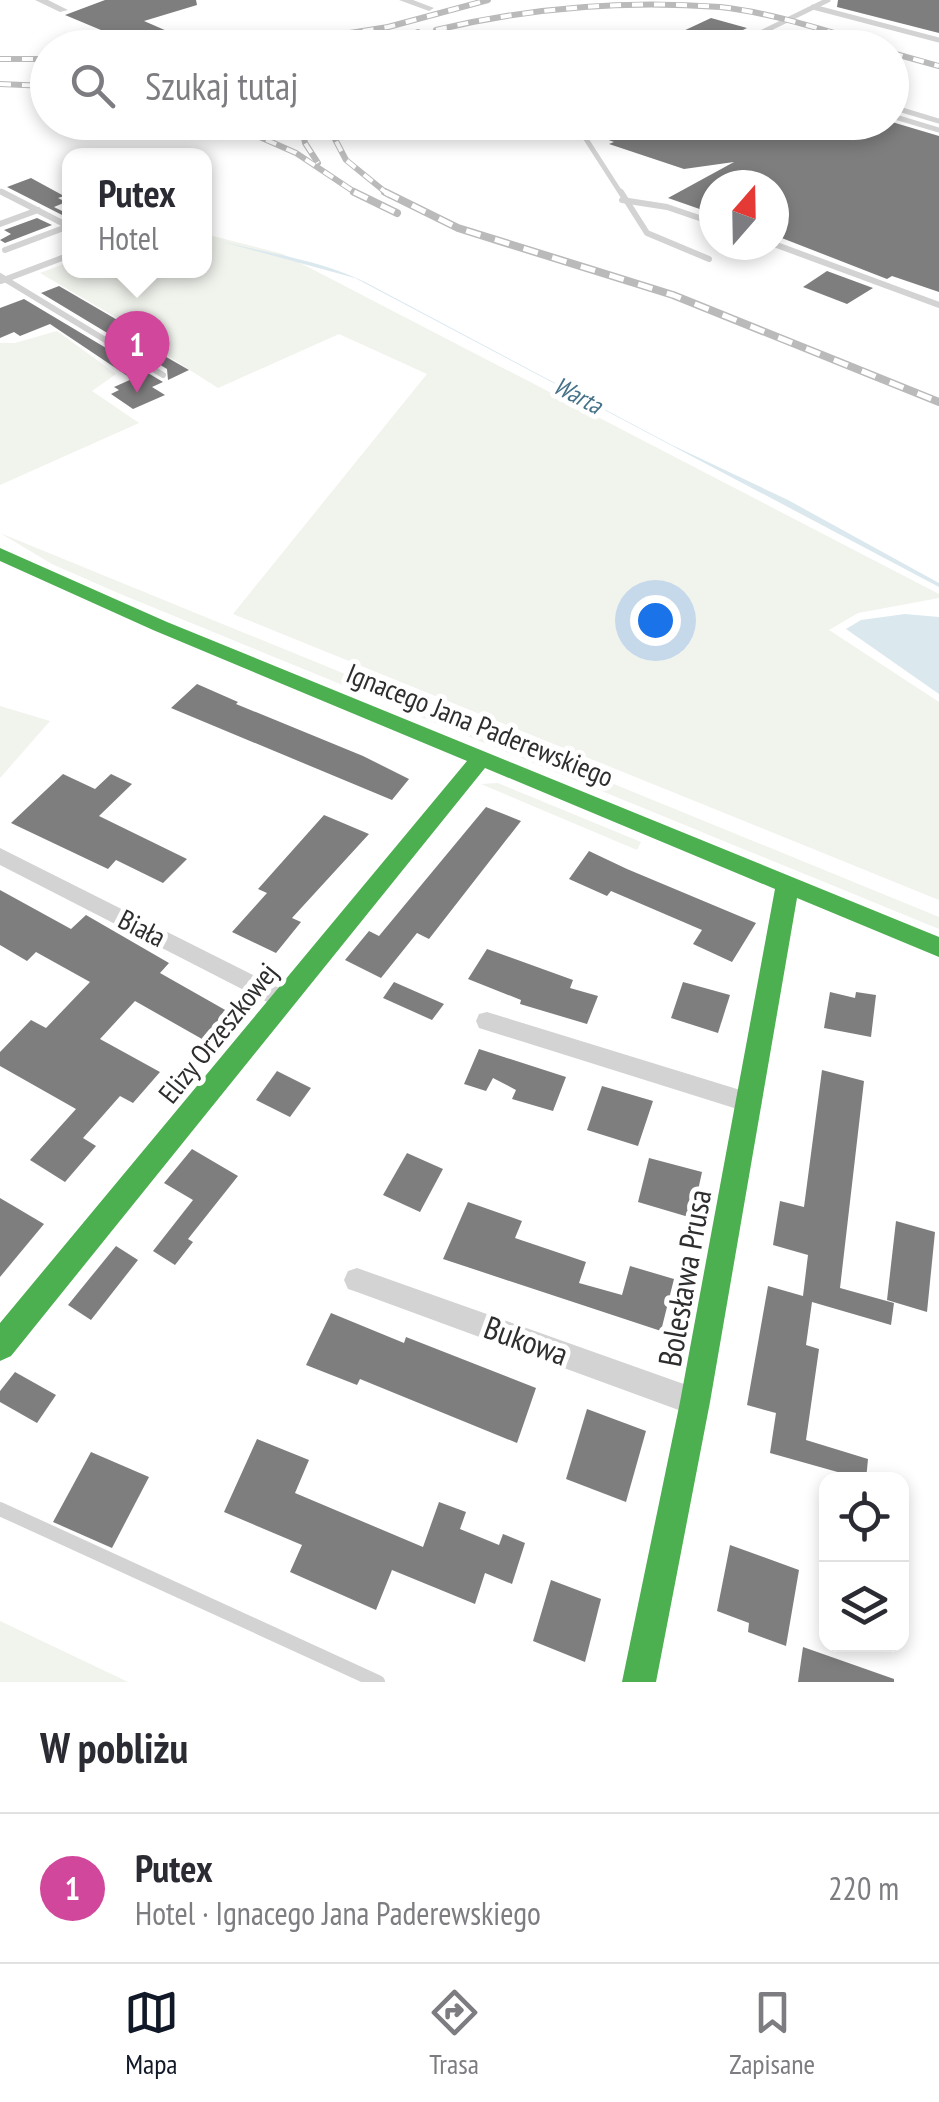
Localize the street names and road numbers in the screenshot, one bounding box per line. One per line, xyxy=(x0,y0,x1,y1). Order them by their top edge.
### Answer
street label: Ignacego Jana Paderewskiego xyxy=(341,654,619,795)
street label: Biała xyxy=(112,900,172,955)
street label: Elizy Orzeszkowej xyxy=(150,955,286,1111)
street label: Bolesława Prusa xyxy=(648,1186,720,1370)
street label: Bukowa xyxy=(479,1306,574,1375)

